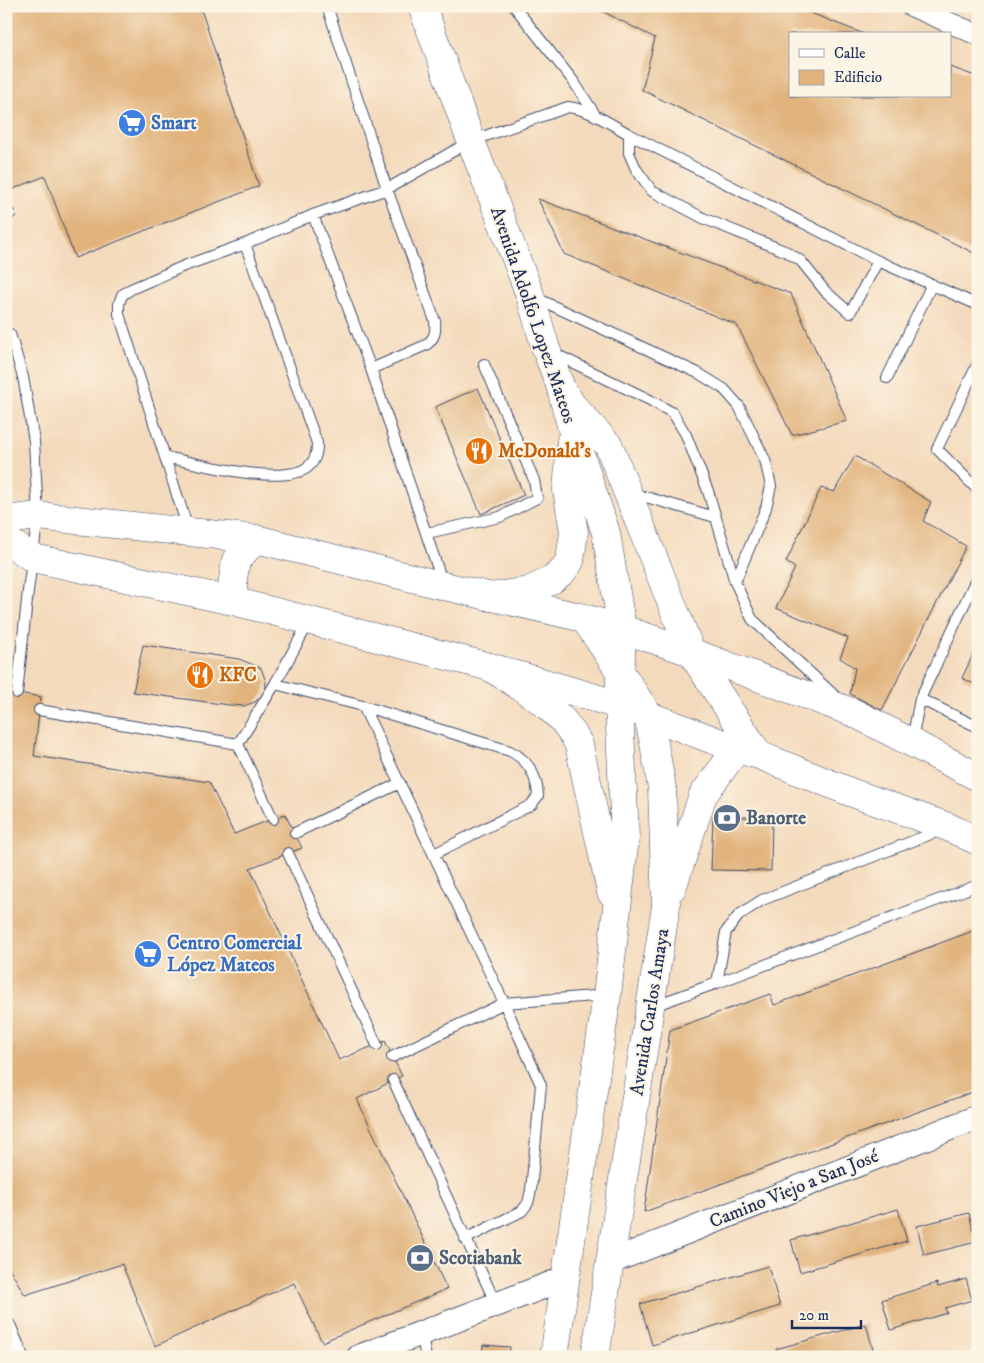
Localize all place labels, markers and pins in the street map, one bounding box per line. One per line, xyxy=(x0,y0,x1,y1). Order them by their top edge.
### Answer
supermarket icon: Smart xyxy=(117,108,147,138)
place label: Smart xyxy=(151,112,197,135)
restaurant icon: McDonald's xyxy=(464,436,494,466)
place label: McDonald's xyxy=(498,440,591,463)
restaurant icon: KFC xyxy=(185,660,215,690)
place label: KFC xyxy=(219,664,257,687)
bank icon: Banorte xyxy=(712,803,742,833)
place label: Banorte xyxy=(746,807,806,830)
place label: Centro Comercial López Mateos xyxy=(167,932,302,977)
supermarket icon: Centro Comercial López Mateos xyxy=(133,939,163,969)
bank icon: Scotiabank xyxy=(405,1243,435,1273)
place label: Scotiabank xyxy=(439,1247,522,1270)

